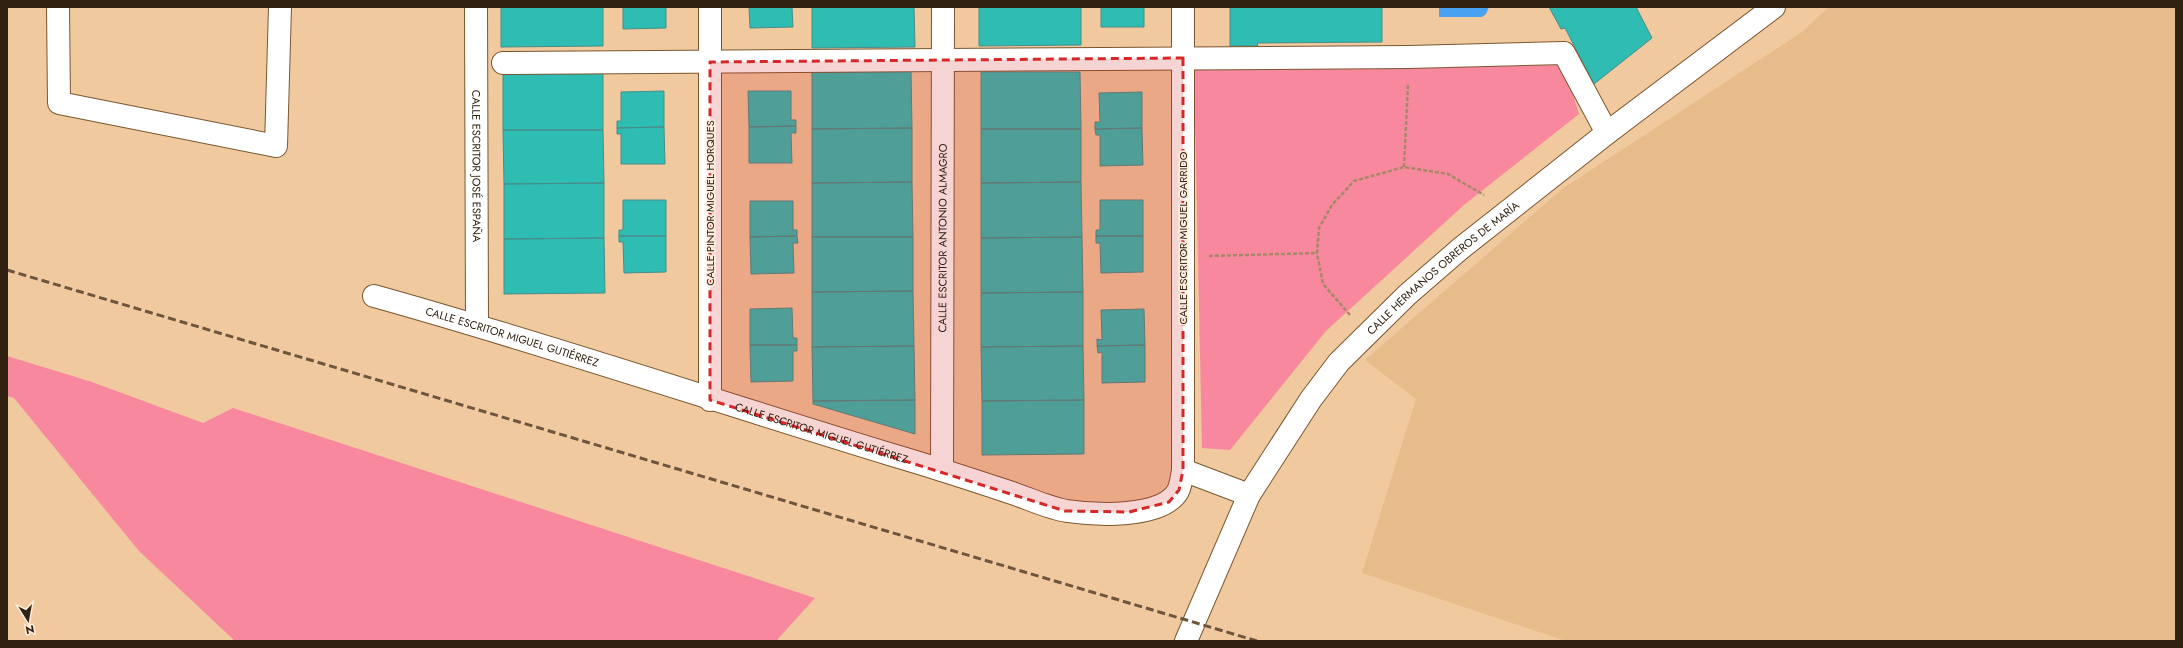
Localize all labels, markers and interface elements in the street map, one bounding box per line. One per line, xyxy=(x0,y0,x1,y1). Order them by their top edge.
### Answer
street label: CALLE ESCRITOR JOSÉ ESPAÑA xyxy=(468,90,485,243)
street label: CALLE PINTOR MIGUEL HORQUES xyxy=(702,120,718,286)
street label: CALLE ESCRITOR ANTONIO ALMAGRO xyxy=(934,143,951,333)
street label: CALLE ESCRITOR MIGUEL GARRIDO xyxy=(1175,151,1191,325)
street label: CALLE HERMANOS OBREROS DE MARÍA xyxy=(1363,197,1523,338)
street label: CALLE ESCRITOR MIGUEL GUTIÉRREZ xyxy=(424,303,601,371)
street label: CALLE ESCRITOR MIGUEL GUTIÉRREZ xyxy=(733,399,910,467)
north arrow xyxy=(8,600,48,640)
text: N xyxy=(24,621,36,639)

